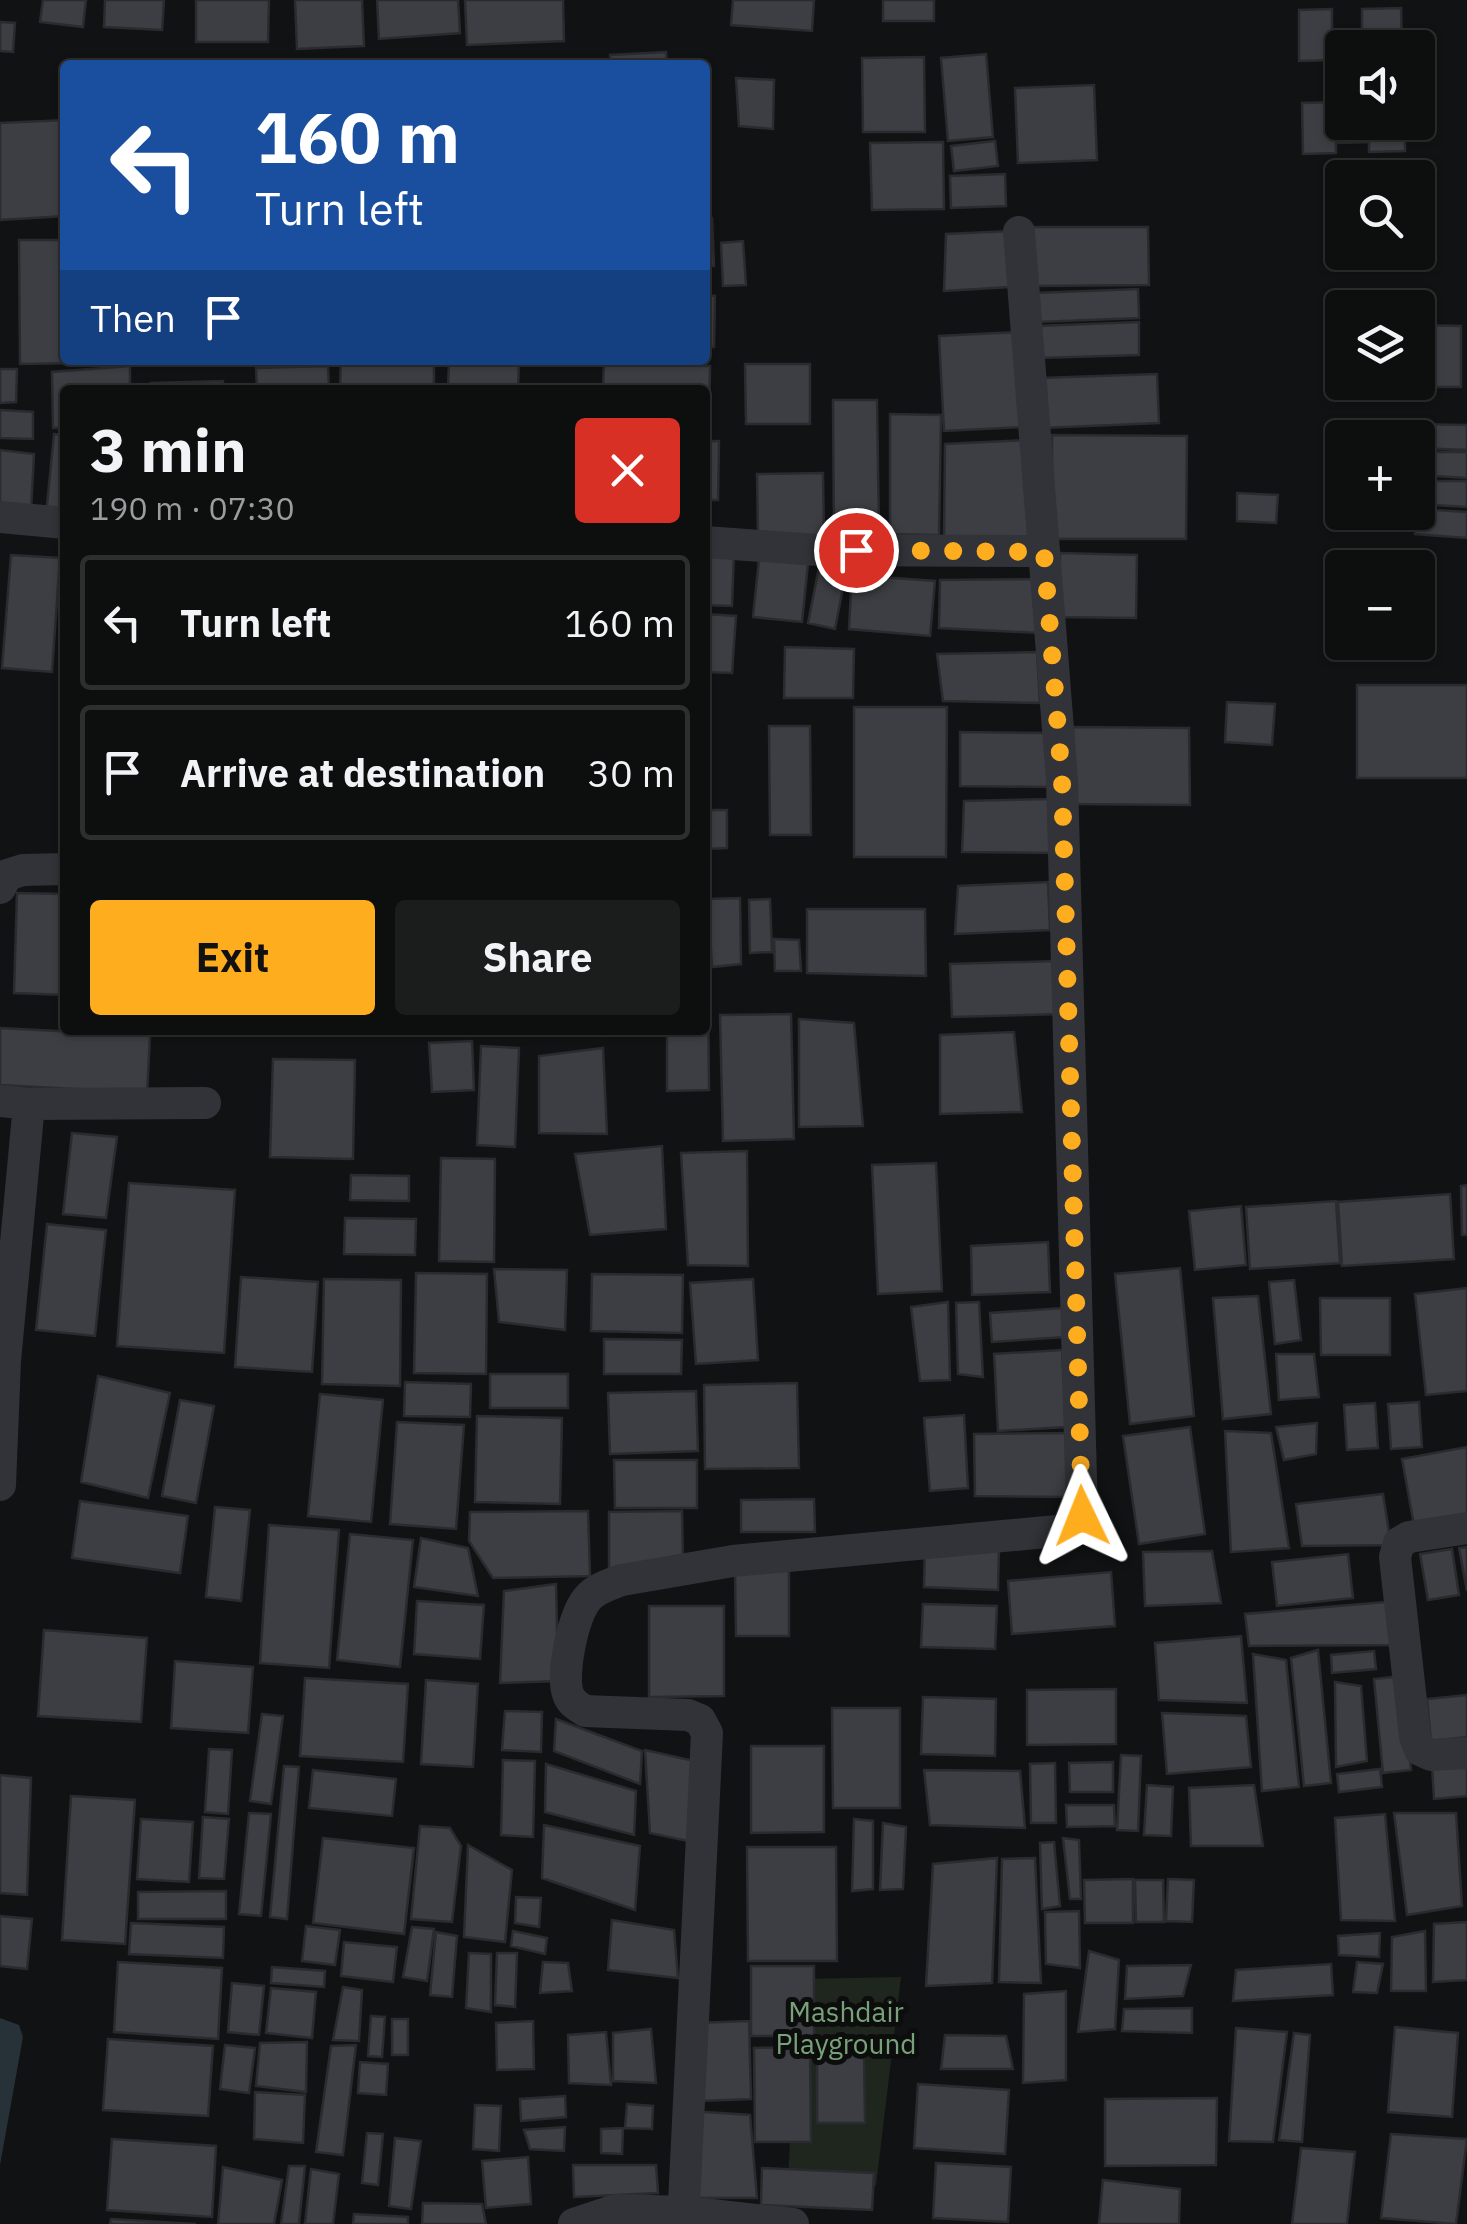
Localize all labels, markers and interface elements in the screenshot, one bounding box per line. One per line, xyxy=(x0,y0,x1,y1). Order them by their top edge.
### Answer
map controls xyxy=(1325,30,1435,660)
button: sound xyxy=(1325,30,1435,140)
text: 160 m xyxy=(255,91,460,182)
icon: left xyxy=(90,100,220,230)
button: search xyxy=(1325,160,1435,270)
text: Turn left xyxy=(255,179,424,237)
icon: arrive xyxy=(196,290,251,345)
button: layers xyxy=(1325,290,1435,400)
text: Then xyxy=(90,293,176,342)
text: 3 min xyxy=(90,410,247,489)
button: close xyxy=(575,418,680,523)
button: + xyxy=(1325,420,1435,530)
text: 190 m · 07:30 xyxy=(90,487,295,529)
pin xyxy=(814,508,899,593)
icon: arrive xyxy=(829,523,884,578)
button: − xyxy=(1325,550,1435,660)
icon: left xyxy=(95,595,150,650)
text: Turn left xyxy=(180,598,331,647)
text: 160 m xyxy=(564,598,675,647)
icon: arrive xyxy=(95,745,150,800)
text: Arrive at destination xyxy=(180,748,545,797)
text: 30 m xyxy=(587,748,675,797)
button: Exit xyxy=(90,900,375,1015)
button: Share xyxy=(395,900,680,1015)
position arrow xyxy=(1030,1464,1134,1568)
park label: Mashdair Playground xyxy=(775,1993,917,2062)

